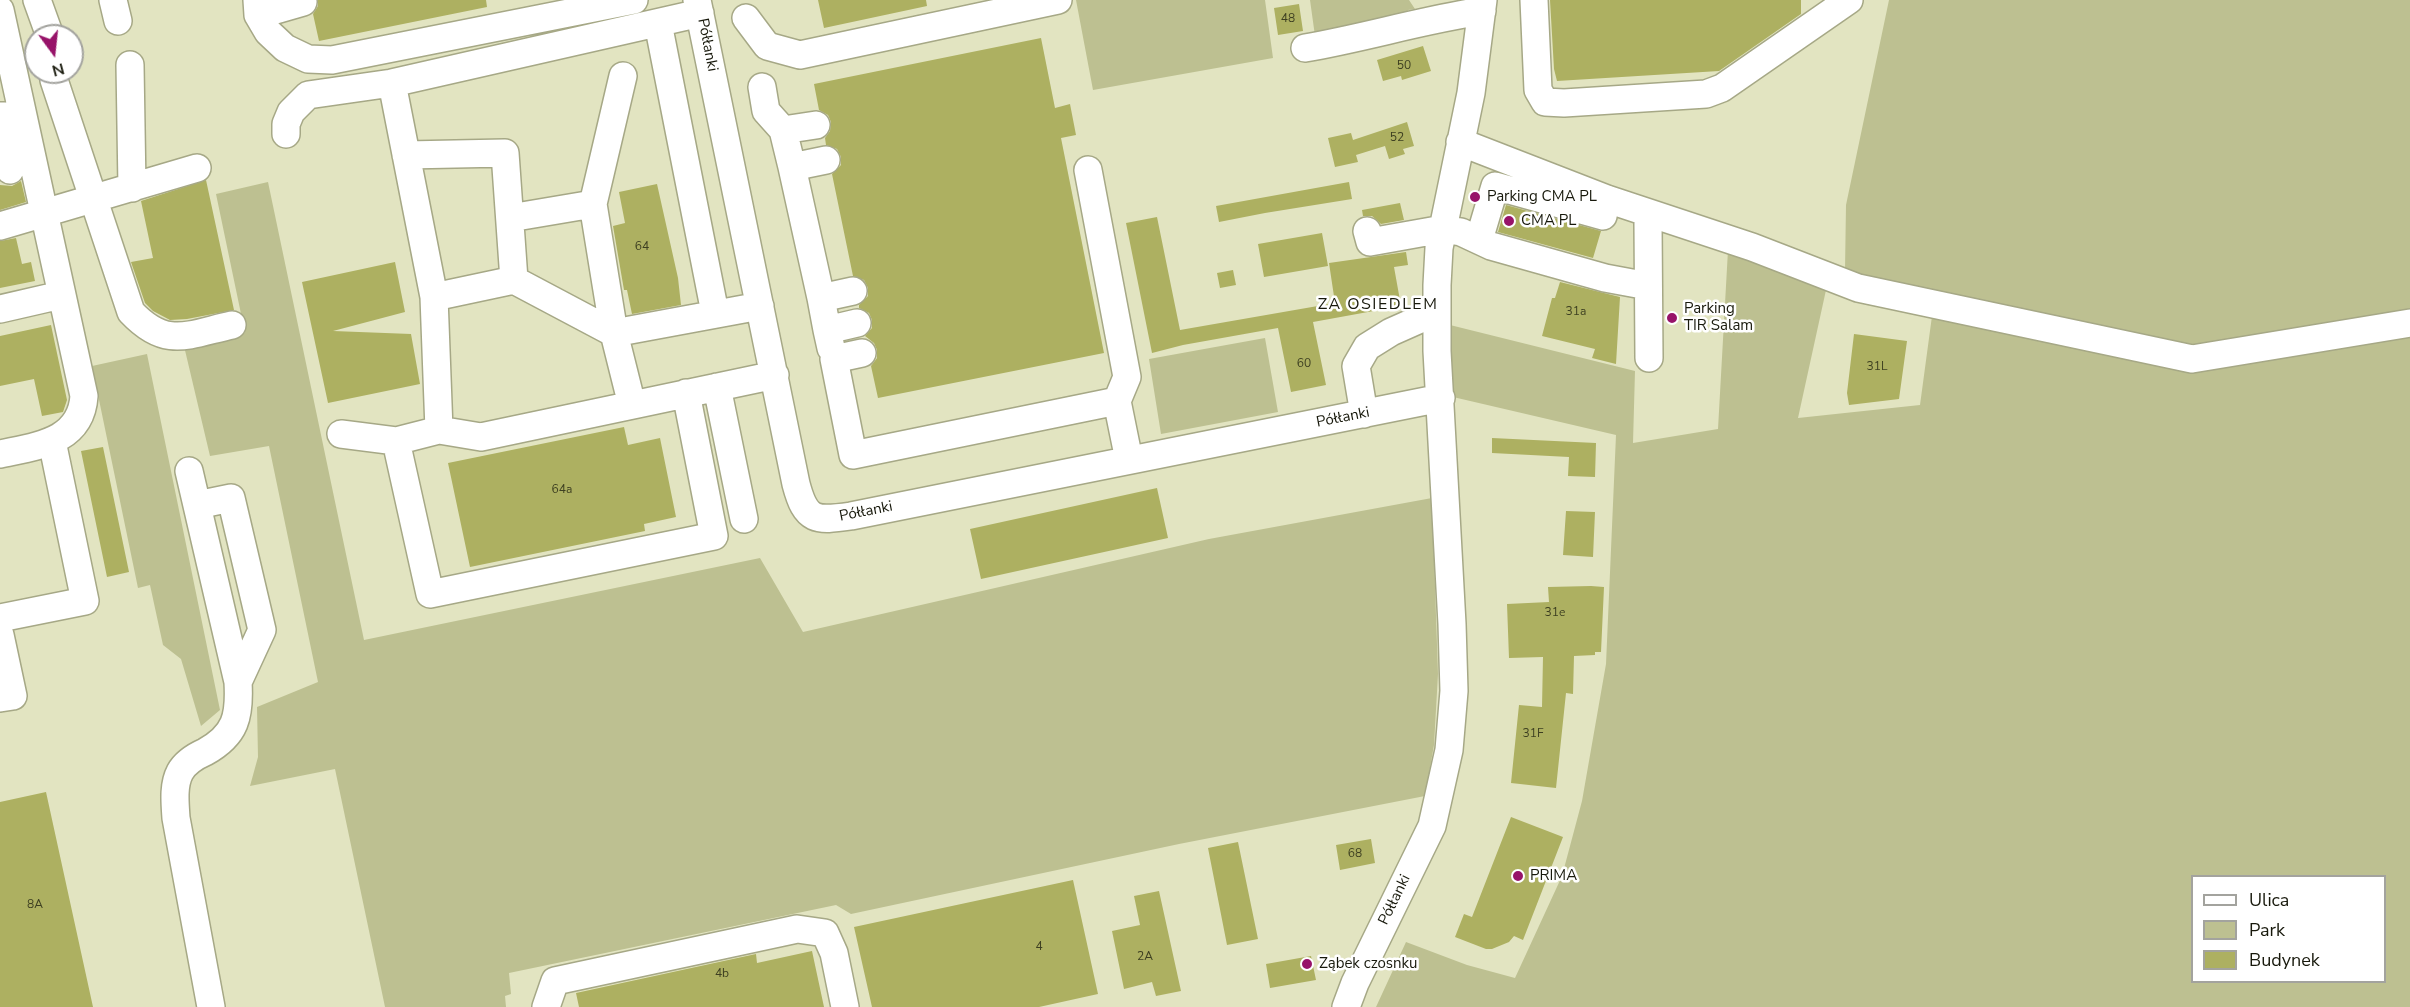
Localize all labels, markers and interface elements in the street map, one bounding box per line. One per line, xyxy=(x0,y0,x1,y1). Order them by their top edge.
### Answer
house number: 48 xyxy=(1281,12,1295,26)
street label: Półłanki xyxy=(693,17,721,73)
north arrow xyxy=(24,24,84,84)
text: N xyxy=(50,57,67,82)
house number: 50 xyxy=(1397,59,1411,73)
house number: 52 xyxy=(1390,131,1404,145)
place label: Parking CMA PL xyxy=(1487,188,1597,206)
marker: Parking CMA PL xyxy=(1468,190,1482,204)
place label: CMA PL xyxy=(1521,212,1576,230)
marker: CMA PL xyxy=(1502,214,1516,228)
house number: 64 xyxy=(635,240,649,254)
district label: ZA OSIEDLEM xyxy=(1318,295,1438,315)
place label: Parking TIR Salam xyxy=(1684,300,1753,335)
house number: 31a xyxy=(1566,305,1586,319)
marker: Parking TIR Salam xyxy=(1665,311,1679,325)
house number: 60 xyxy=(1297,357,1311,371)
house number: 31L xyxy=(1867,360,1887,374)
street label: Półłanki xyxy=(1315,404,1371,432)
house number: 64a xyxy=(552,483,572,497)
street label: Półłanki xyxy=(838,498,894,526)
house number: 31e xyxy=(1545,606,1565,620)
house number: 31F xyxy=(1523,727,1543,741)
house number: 68 xyxy=(1348,847,1362,861)
place label: PRIMA xyxy=(1530,867,1577,885)
marker: PRIMA xyxy=(1511,869,1525,883)
street label: Półłanki xyxy=(1375,872,1415,928)
legend xyxy=(2191,875,2386,983)
text: Ulica xyxy=(2249,888,2289,912)
house number: 8A xyxy=(27,898,43,912)
text: Park xyxy=(2249,918,2285,942)
house number: 4 xyxy=(1035,940,1043,954)
text: Budynek xyxy=(2249,948,2320,972)
house number: 2A xyxy=(1137,950,1153,964)
place label: Ząbek czosnku xyxy=(1319,955,1417,973)
marker: Ząbek czosnku xyxy=(1300,957,1314,971)
house number: 4b xyxy=(715,967,729,981)

